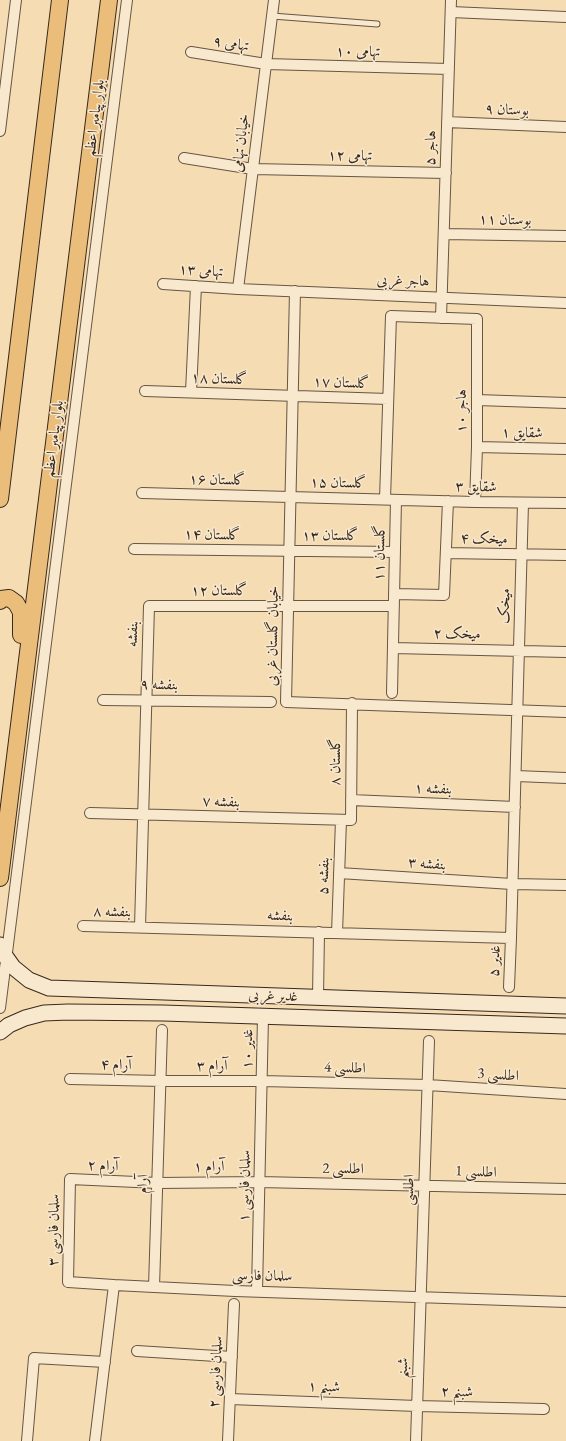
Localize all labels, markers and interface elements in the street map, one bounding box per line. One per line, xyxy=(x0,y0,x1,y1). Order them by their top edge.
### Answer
street label: تهامی ۹ xyxy=(212,32,250,56)
street label: تهامی ۱۰ xyxy=(335,43,381,61)
street label: بلوار پیامبر اعظم xyxy=(81,78,109,158)
street label: بوستان ۹ xyxy=(485,100,529,120)
street label: خیابان تهامی xyxy=(228,113,254,173)
street label: هاجر ۵ xyxy=(421,130,441,166)
street label: تهامی ۱۲ xyxy=(327,147,373,165)
street label: بوستان ۱۱ xyxy=(478,211,532,229)
street label: تهامی ۱۳ xyxy=(178,260,224,282)
street label: هاجر غربی xyxy=(376,271,430,291)
street label: گلستان ۱۸ xyxy=(190,369,248,389)
street label: گلستان ۱۷ xyxy=(312,373,370,393)
street label: هاجر ۱۰ xyxy=(453,389,471,433)
street label: بلوار پیامبر اعظم xyxy=(40,399,68,479)
street label: شقایق ۱ xyxy=(501,424,543,442)
street label: گلستان ۱۶ xyxy=(189,471,245,489)
street label: گلستان ۱۵ xyxy=(310,474,366,492)
street label: شقایق ۳ xyxy=(455,478,497,496)
street label: گلستان ۱۱ xyxy=(371,525,389,581)
street label: گلستان ۱۴ xyxy=(184,526,240,544)
street label: گلستان ۱۳ xyxy=(302,527,358,545)
street label: میخک ۴ xyxy=(460,530,508,548)
street label: گلستان ۱۲ xyxy=(191,582,247,600)
street label: خیابان گلستان غربی xyxy=(263,586,283,686)
street label: میخک xyxy=(495,588,515,624)
street label: بنفشه xyxy=(124,621,142,647)
street label: میخک ۲ xyxy=(433,625,481,643)
street label: بنفشه ۹ xyxy=(140,676,178,694)
street label: گلستان ۸ xyxy=(327,738,345,786)
street label: بنفشه ۱ xyxy=(414,779,452,799)
street label: بنفشه ۷ xyxy=(202,792,240,812)
street label: بنفشه ۳ xyxy=(407,854,447,874)
street label: بنفشه ۵ xyxy=(314,857,334,895)
street label: بنفشه ۸ xyxy=(93,903,131,921)
street label: بنفشه xyxy=(267,907,293,925)
street label: غدیر ۵ xyxy=(485,945,505,977)
street label: غدیر غربی xyxy=(248,986,298,1006)
street label: غدیر ۱۰ xyxy=(239,1029,257,1069)
street label: آرام ۴ xyxy=(100,1056,132,1074)
street label: آرام ۳ xyxy=(196,1057,228,1075)
street label: اطلسی 4 xyxy=(324,1058,366,1078)
street label: اطلسی 3 xyxy=(477,1065,519,1085)
street label: سلمان فارسی ۱ xyxy=(235,1150,255,1222)
street label: آرام ۲ xyxy=(87,1156,119,1176)
street label: آرام ۱ xyxy=(193,1158,225,1176)
street label: اطلسی 2 xyxy=(322,1160,364,1178)
street label: اطلسی 1 xyxy=(455,1162,497,1182)
street label: آرام xyxy=(134,1174,152,1194)
street label: اطلسی xyxy=(399,1174,419,1206)
street label: سلمان فارسی ۳ xyxy=(44,1194,64,1266)
street label: سلمان فارسی xyxy=(232,1266,292,1286)
street label: سلمان فارسی ۲ xyxy=(205,1335,227,1409)
street label: شبنم xyxy=(394,1357,412,1379)
street label: شبنم ۱ xyxy=(308,1377,340,1397)
street label: شبنم ۲ xyxy=(441,1383,473,1401)

